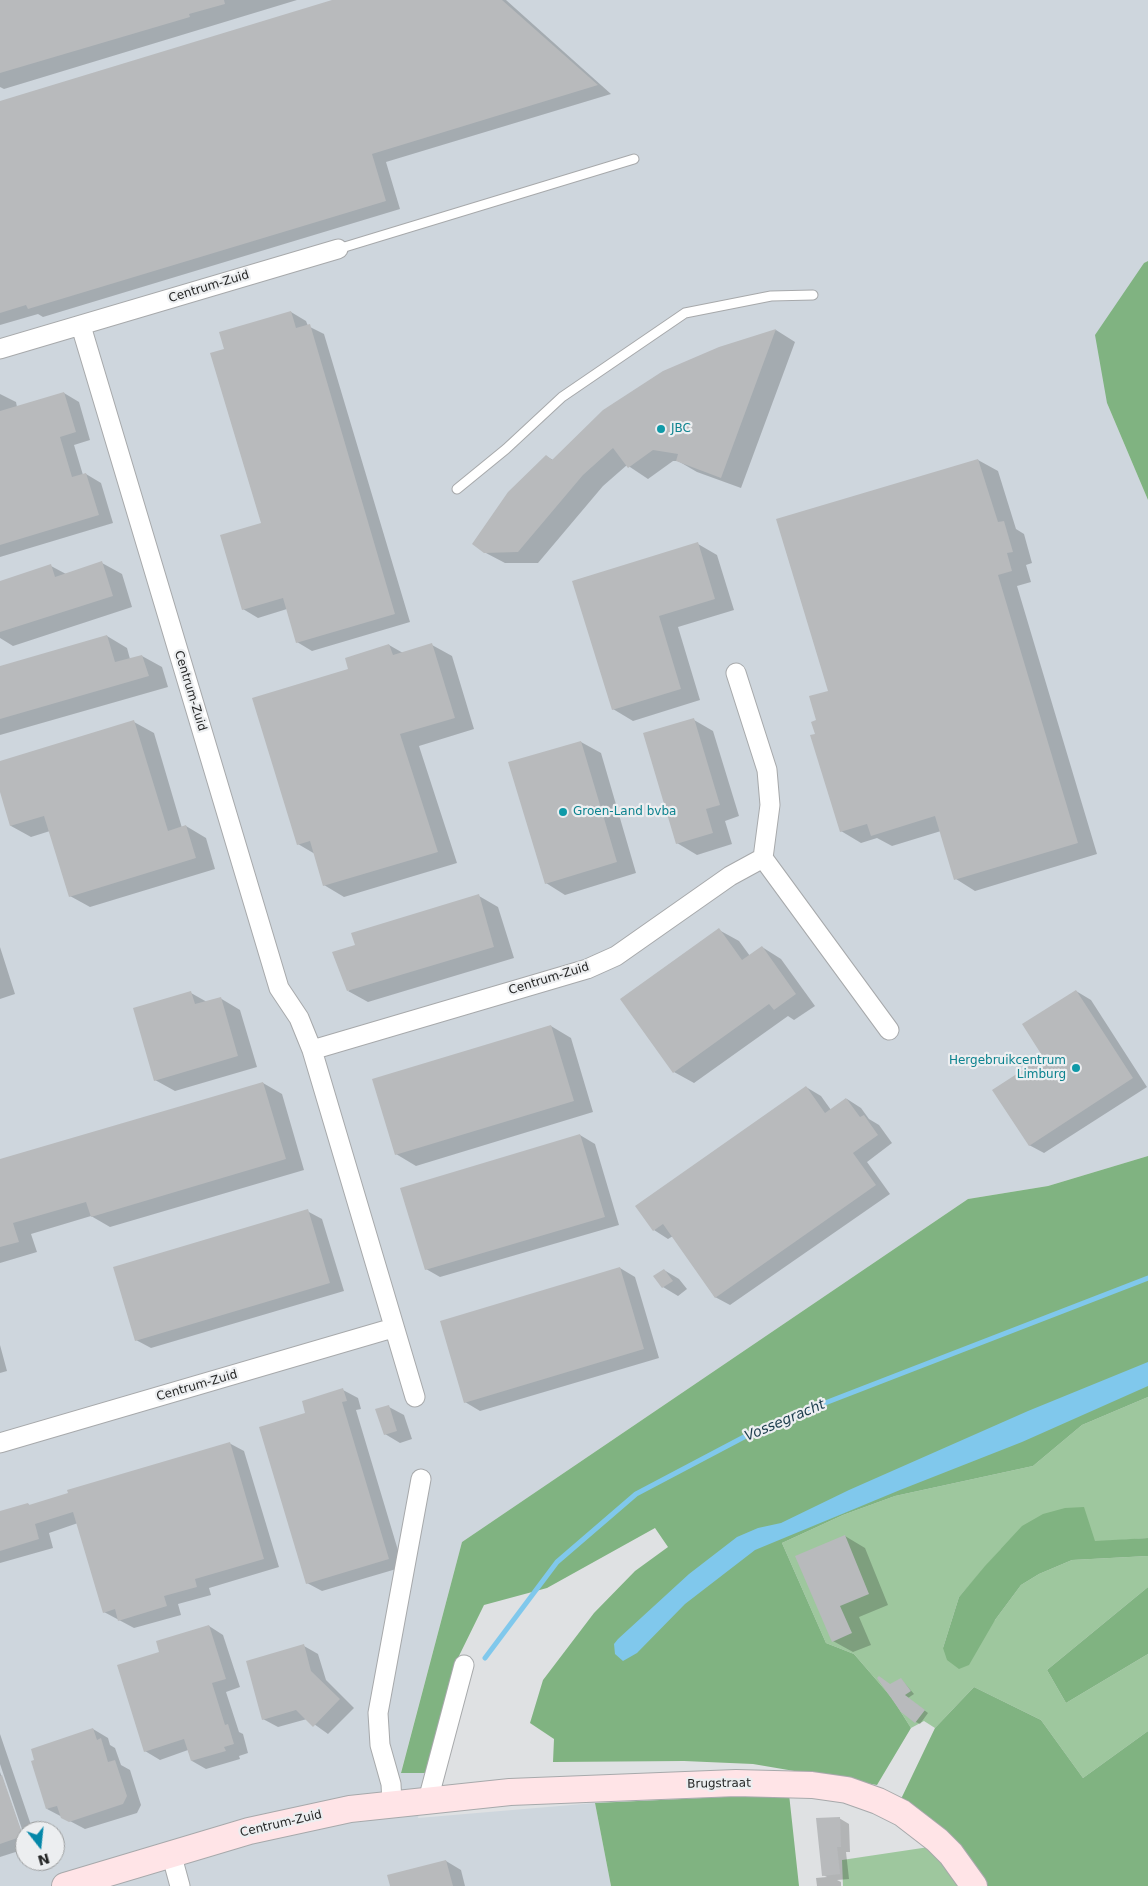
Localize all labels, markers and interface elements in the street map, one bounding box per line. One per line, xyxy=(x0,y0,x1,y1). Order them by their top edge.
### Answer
street label: Centrum-Zuid xyxy=(167,268,251,306)
place label: JBC xyxy=(671,422,691,436)
marker: JBC xyxy=(655,423,667,435)
street label: Centrum-Zuid xyxy=(171,649,209,733)
place label: Groen-Land bvba xyxy=(573,805,676,819)
marker: Groen-Land bvba xyxy=(557,806,569,818)
street label: Centrum-Zuid xyxy=(507,960,591,998)
place label: Hergebruikcentrum Limburg xyxy=(949,1054,1066,1082)
marker: Hergebruikcentrum Limburg xyxy=(1070,1062,1082,1074)
street label: Centrum-Zuid xyxy=(155,1368,239,1404)
water label: Vossegracht xyxy=(742,1397,828,1445)
street label: Brugstraat xyxy=(687,1776,751,1792)
street label: Centrum-Zuid xyxy=(239,1808,323,1840)
north arrow xyxy=(15,1821,65,1871)
text: N xyxy=(36,1850,52,1869)

